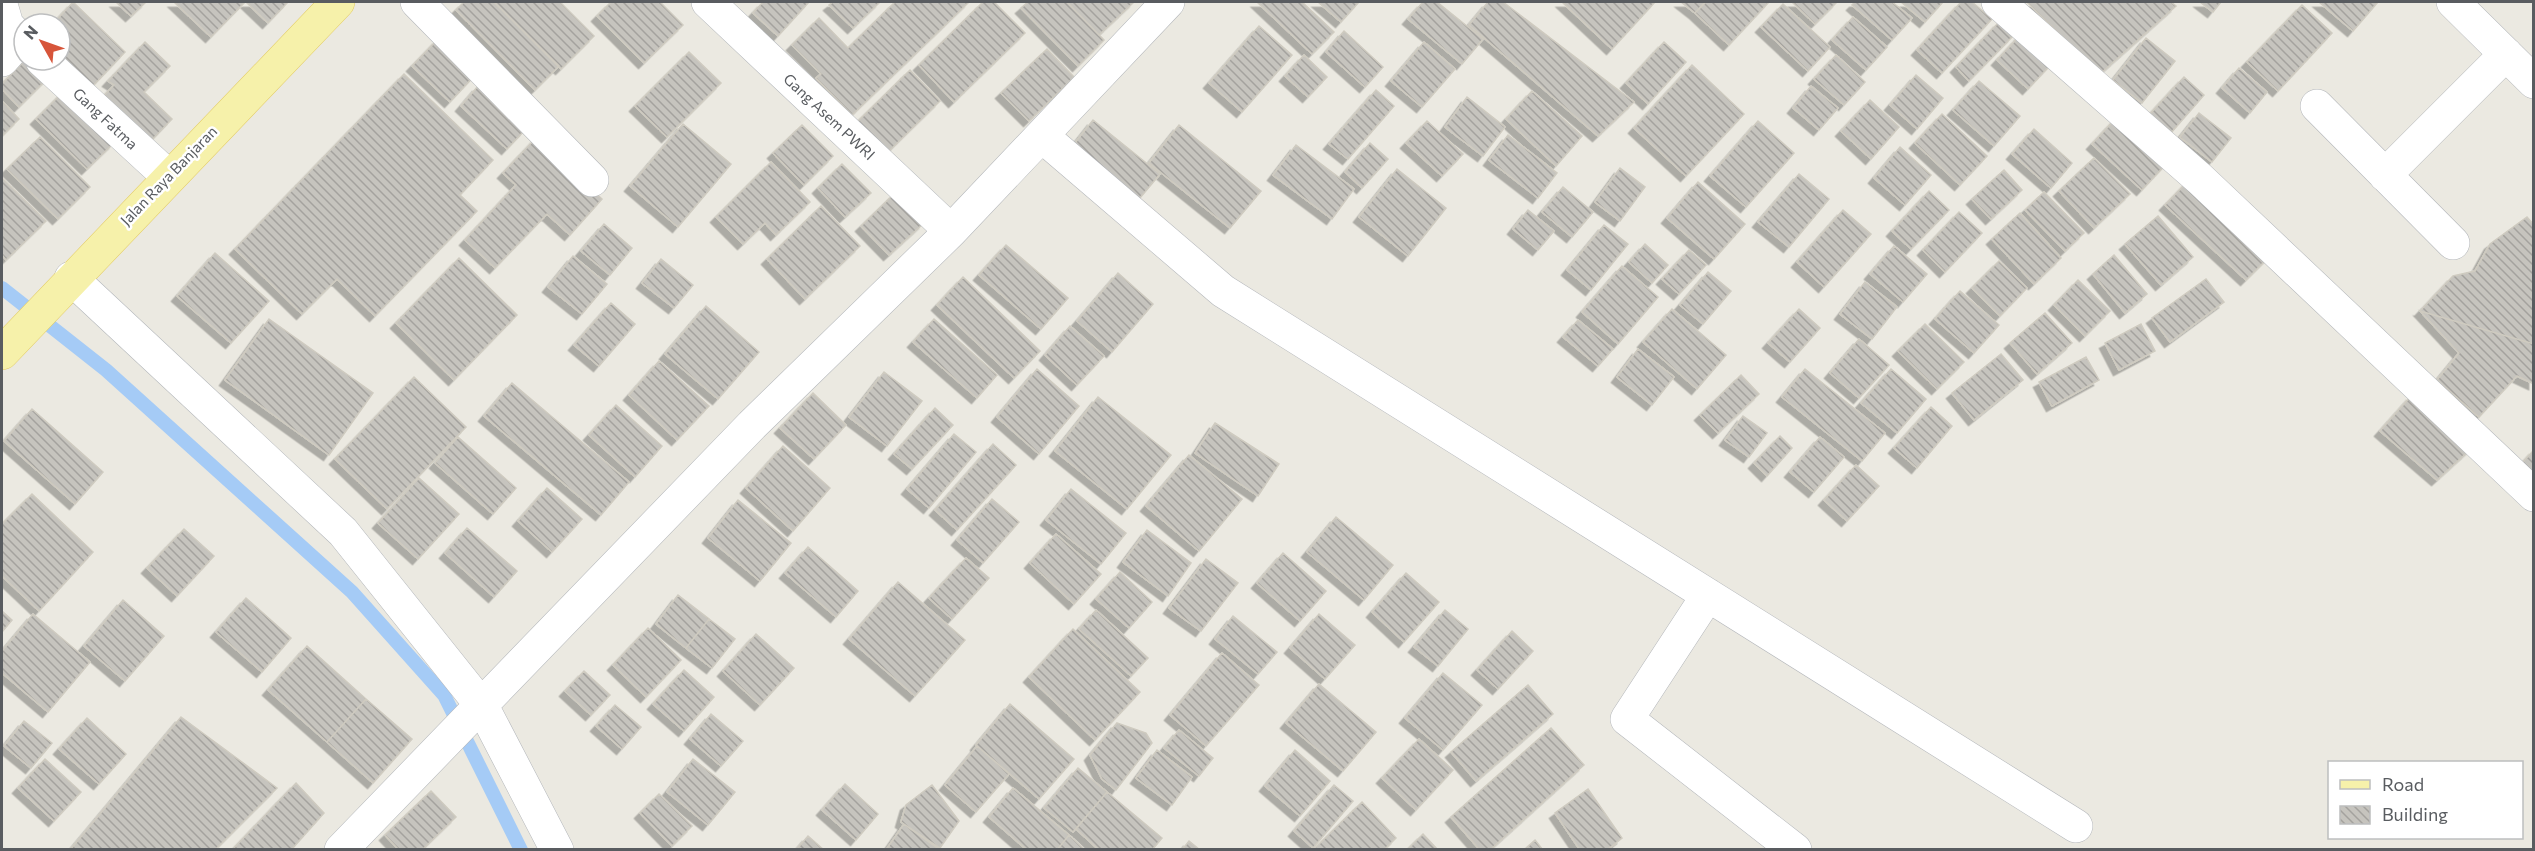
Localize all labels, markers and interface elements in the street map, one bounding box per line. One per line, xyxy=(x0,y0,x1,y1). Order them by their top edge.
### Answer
north arrow xyxy=(12,12,72,72)
text: N xyxy=(19,21,41,43)
street label: Gang Asem PWRI xyxy=(780,69,879,163)
street label: Gang Fatma xyxy=(70,84,142,153)
street label: Jalan Raya Banjaran xyxy=(116,122,220,229)
legend xyxy=(2328,761,2523,839)
text: Road xyxy=(2382,773,2424,795)
text: Building xyxy=(2382,803,2448,825)

